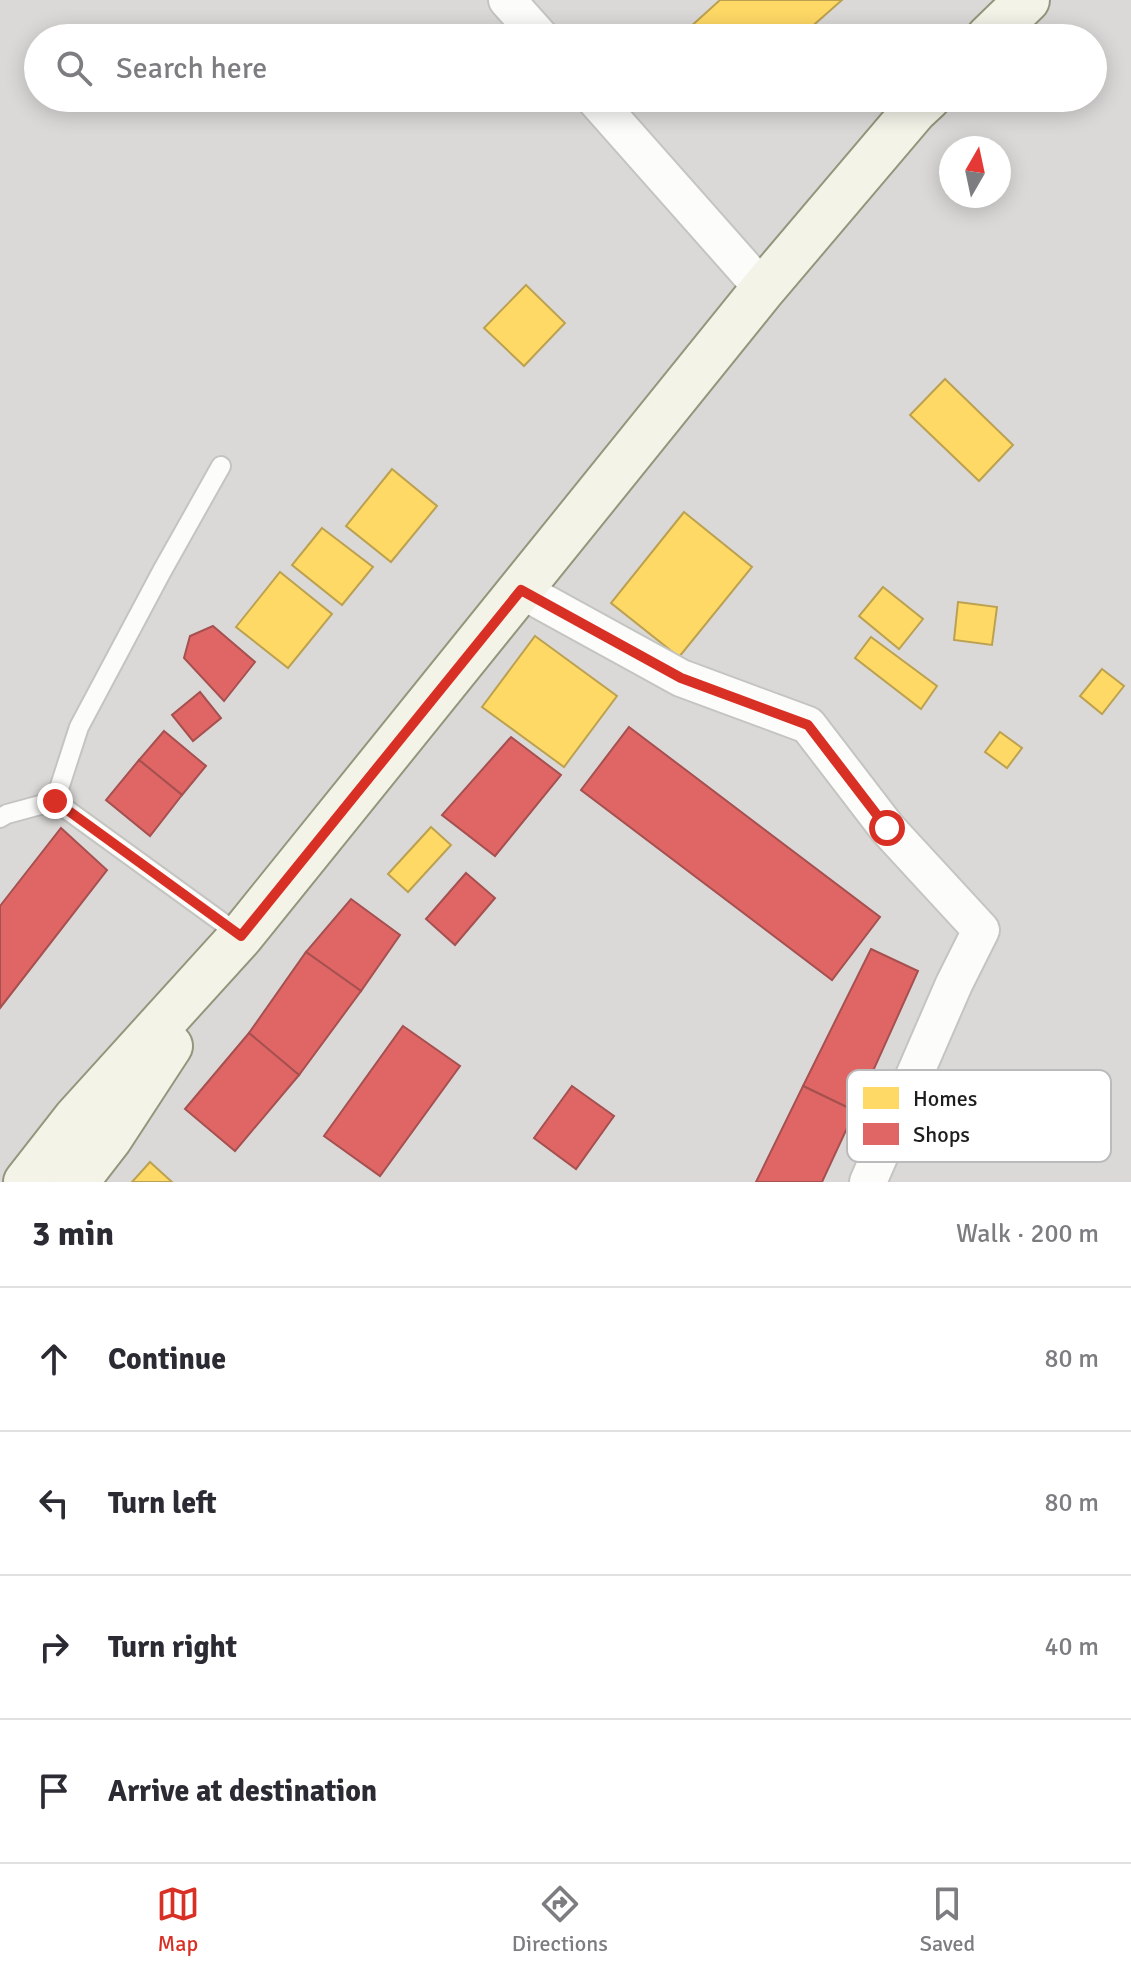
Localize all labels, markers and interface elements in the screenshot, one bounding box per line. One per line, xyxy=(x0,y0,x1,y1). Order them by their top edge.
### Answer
search box xyxy=(24,24,1107,112)
icon: search xyxy=(52,46,96,90)
text: Search here xyxy=(116,50,267,87)
north arrow xyxy=(939,136,1011,208)
route end xyxy=(37,783,73,819)
route start xyxy=(869,810,905,846)
legend xyxy=(847,1070,1111,1162)
text: Homes xyxy=(913,1085,977,1112)
text: Shops xyxy=(913,1121,970,1148)
text: 3 min xyxy=(32,1213,114,1255)
text: Walk · 200 m xyxy=(956,1218,1099,1250)
icon: ahead xyxy=(32,1337,76,1381)
text: Continue xyxy=(108,1341,226,1378)
text: 80 m xyxy=(1044,1343,1099,1375)
icon: left xyxy=(32,1481,76,1525)
text: Turn left xyxy=(108,1485,217,1522)
text: 80 m xyxy=(1044,1487,1099,1519)
icon: right xyxy=(32,1625,76,1669)
text: Turn right xyxy=(108,1629,237,1666)
text: 40 m xyxy=(1044,1631,1099,1663)
icon: arrive xyxy=(32,1769,76,1813)
text: Arrive at destination xyxy=(108,1773,377,1810)
tab: Map xyxy=(156,1882,200,1957)
tab: Directions xyxy=(512,1882,608,1957)
tab: Saved xyxy=(920,1882,975,1957)

